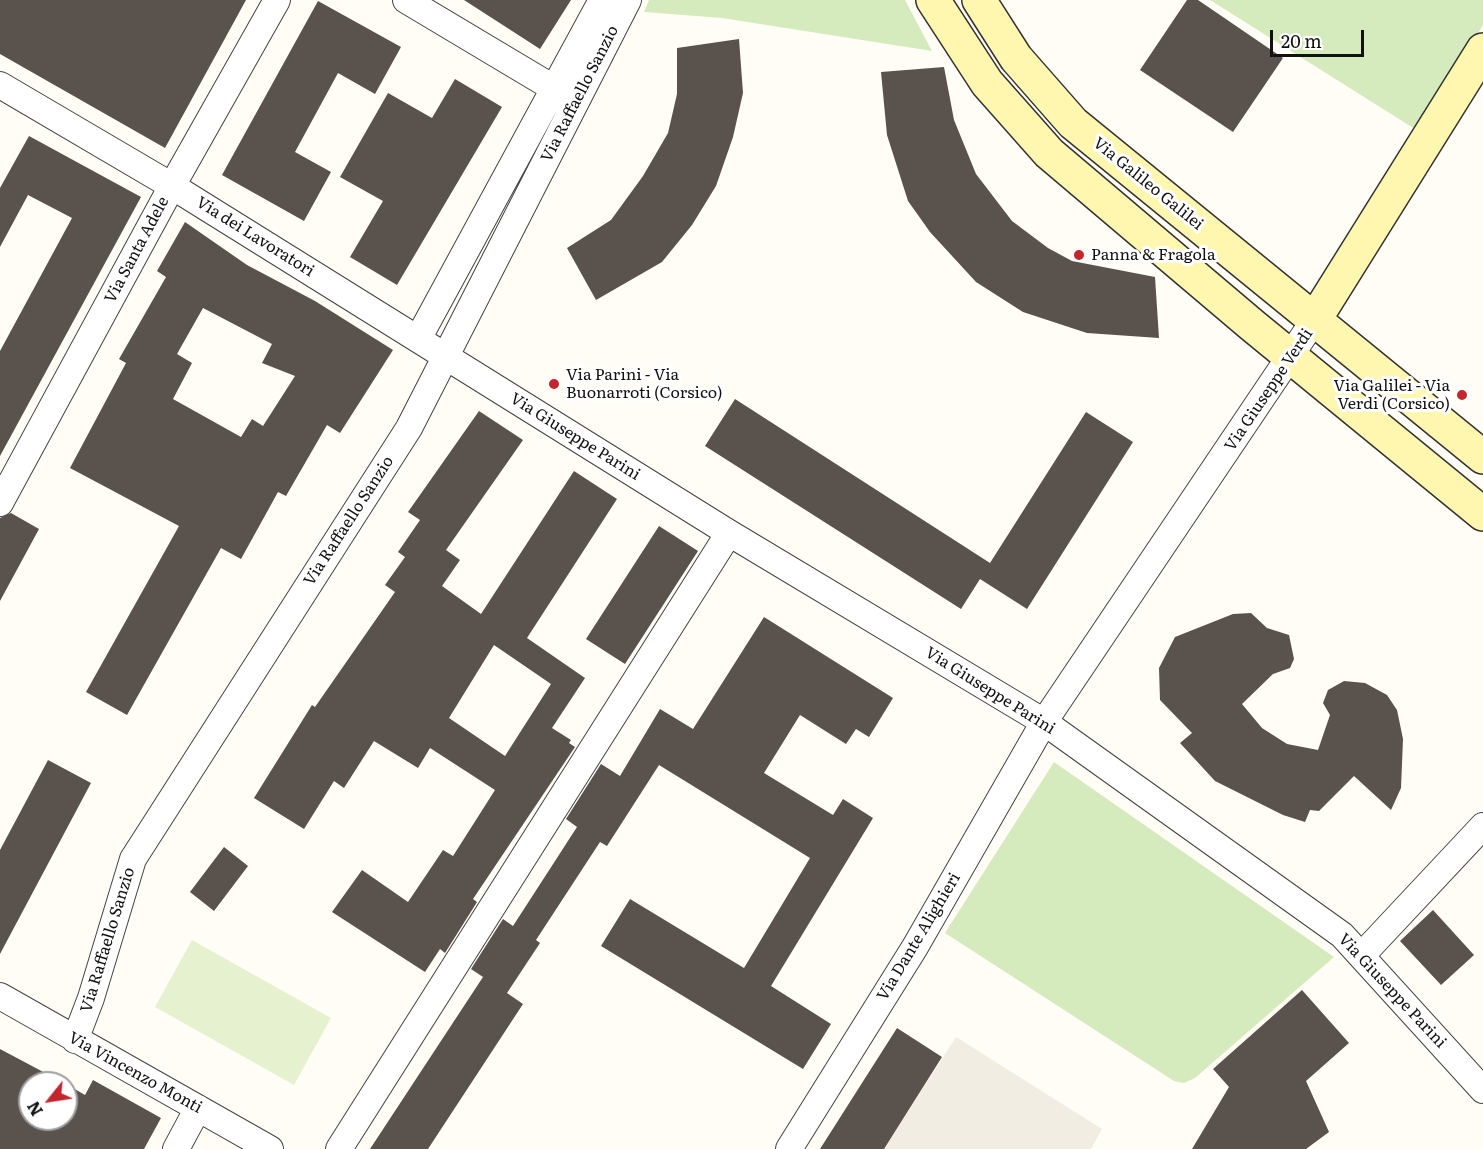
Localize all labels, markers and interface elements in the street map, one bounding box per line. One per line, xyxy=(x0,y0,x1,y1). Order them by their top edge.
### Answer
scale bar xyxy=(1273,18,1368,56)
street label: Via Raffaello Sanzio xyxy=(537,22,623,166)
text: 20 m xyxy=(1281,27,1322,54)
street label: Via Galileo Galilei xyxy=(1089,134,1207,234)
street label: Via dei Lavoratori xyxy=(192,193,318,281)
street label: Via Santa Adele xyxy=(101,194,173,306)
place label: Panna & Fragola xyxy=(1091,245,1216,265)
marker: Panna & Fragola xyxy=(1072,248,1086,262)
street label: Via Giuseppe Verdi xyxy=(1221,325,1317,455)
place label: Via Parini - Via Buonarroti (Corsico) xyxy=(566,365,723,403)
place label: Via Galilei - Via Verdi (Corsico) xyxy=(1334,376,1450,414)
marker: Via Parini - Via Buonarroti (Corsico) xyxy=(547,377,561,391)
marker: Via Galilei - Via Verdi (Corsico) xyxy=(1455,388,1469,402)
street label: Via Giuseppe Parini xyxy=(506,389,644,485)
street label: Via Raffaello Sanzio xyxy=(300,453,398,589)
street label: Via Giuseppe Parini xyxy=(921,643,1059,739)
street label: Via Raffaello Sanzio xyxy=(77,865,139,1015)
street label: Via Dante Alighieri xyxy=(873,870,965,1004)
street label: Via Giuseppe Parini xyxy=(1334,930,1450,1052)
street label: Via Vincenzo Monti xyxy=(65,1028,205,1118)
north arrow xyxy=(18,1071,78,1131)
text: N xyxy=(20,1097,48,1121)

